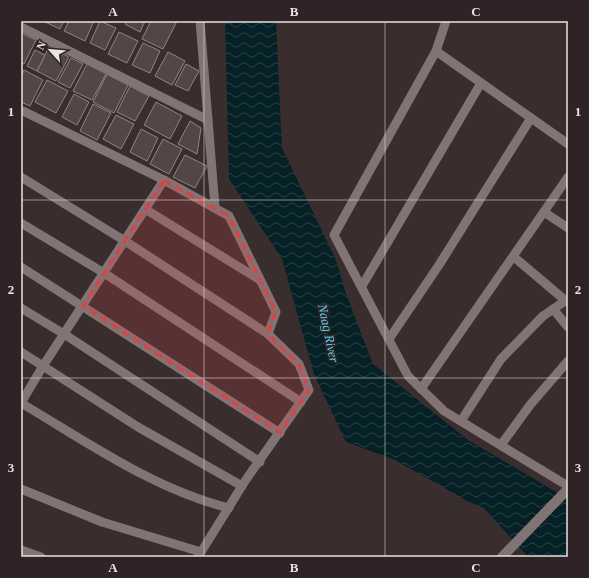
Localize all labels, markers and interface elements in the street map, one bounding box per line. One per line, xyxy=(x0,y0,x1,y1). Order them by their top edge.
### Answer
text: A xyxy=(108,4,118,19)
text: B xyxy=(290,4,299,19)
text: C xyxy=(471,4,481,19)
north arrow xyxy=(30,30,70,70)
text: N xyxy=(34,39,48,52)
text: 1 xyxy=(8,104,14,119)
text: 1 xyxy=(575,104,581,119)
text: 2 xyxy=(8,282,14,297)
text: 2 xyxy=(575,282,581,297)
water label: Naag River xyxy=(315,301,342,365)
text: 3 xyxy=(8,460,15,475)
text: 3 xyxy=(575,460,582,475)
text: A xyxy=(108,560,118,575)
text: B xyxy=(290,560,299,575)
text: C xyxy=(471,560,481,575)

